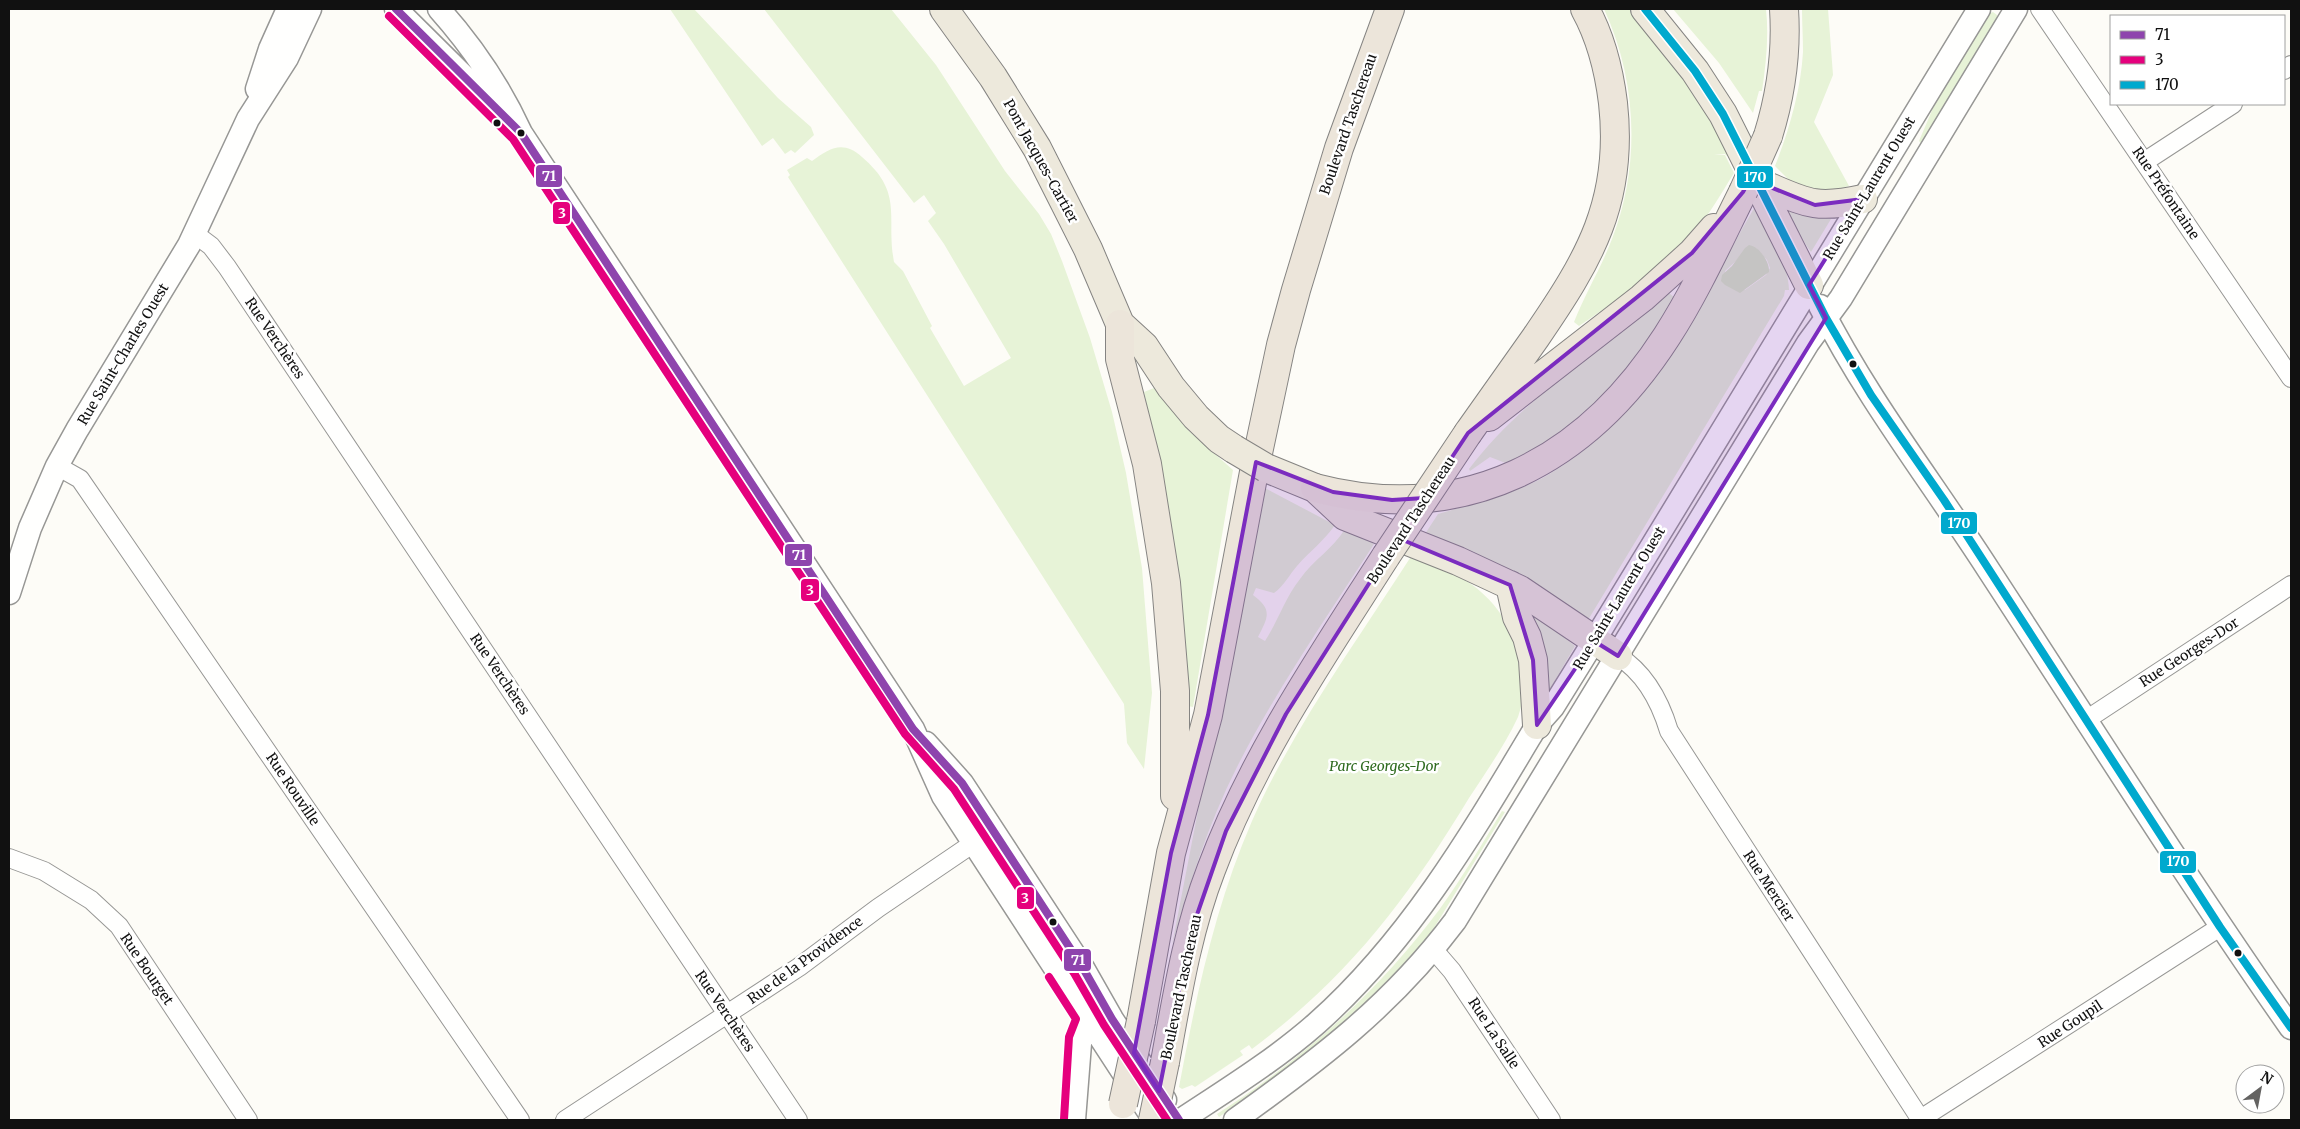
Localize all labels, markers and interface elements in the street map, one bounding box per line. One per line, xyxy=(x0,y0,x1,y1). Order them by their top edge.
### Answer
legend xyxy=(2110,15,2285,105)
text: 71 xyxy=(2155,25,2170,44)
text: 3 xyxy=(2155,50,2164,69)
street label: Boulevard Taschereau xyxy=(1315,51,1381,197)
text: 170 xyxy=(2155,75,2179,94)
street label: Pont Jacques-Cartier xyxy=(1000,96,1082,226)
street label: Rue Saint-Laurent Ouest xyxy=(1819,113,1919,263)
unlabelled marker xyxy=(492,118,502,128)
unlabelled marker xyxy=(516,128,526,138)
street label: Rue Préfontaine xyxy=(2128,143,2204,243)
line badge: 71 xyxy=(535,164,563,188)
line badge: 170 xyxy=(1736,165,1774,189)
text: 71 xyxy=(542,167,557,185)
text: 170 xyxy=(1744,168,1766,186)
line badge: 3 xyxy=(552,201,571,225)
text: 3 xyxy=(558,204,566,222)
street label: Rue Saint-Charles Ouest xyxy=(73,279,173,428)
street label: Rue Verchères xyxy=(241,294,309,382)
unlabelled marker xyxy=(1848,359,1858,369)
street label: Boulevard Taschereau xyxy=(1363,453,1459,587)
line badge: 170 xyxy=(1940,511,1978,535)
text: 170 xyxy=(1948,514,1970,532)
street label: Rue Saint-Laurent Ouest xyxy=(1569,523,1669,673)
line badge: 71 xyxy=(784,543,813,567)
text: 71 xyxy=(792,546,807,564)
line badge: 3 xyxy=(800,578,820,602)
text: 3 xyxy=(806,581,814,599)
street label: Rue Georges-Dor xyxy=(2136,613,2242,691)
street label: Rue Verchères xyxy=(466,630,534,718)
street label: Rue Rouville xyxy=(262,749,324,829)
park label: Parc Georges-Dor xyxy=(1329,757,1439,775)
street label: Rue Mercier xyxy=(1739,847,1799,925)
line badge: 170 xyxy=(2159,850,2197,874)
text: 170 xyxy=(2167,852,2189,870)
line badge: 3 xyxy=(1016,886,1035,910)
text: 3 xyxy=(1021,889,1029,907)
street label: Rue de la Providence xyxy=(744,912,866,1008)
street label: Boulevard Taschereau xyxy=(1157,913,1205,1061)
unlabelled marker xyxy=(1048,917,1058,927)
street label: Rue Bourget xyxy=(116,930,178,1009)
line badge: 71 xyxy=(1063,948,1092,972)
unlabelled marker xyxy=(2233,948,2243,958)
text: 71 xyxy=(1071,951,1086,969)
street label: Rue Verchères xyxy=(691,967,759,1055)
street label: Rue La Salle xyxy=(1464,994,1524,1072)
street label: Rue Goupil xyxy=(2034,996,2106,1052)
north arrow xyxy=(2235,1064,2285,1114)
text: N xyxy=(2257,1067,2276,1089)

